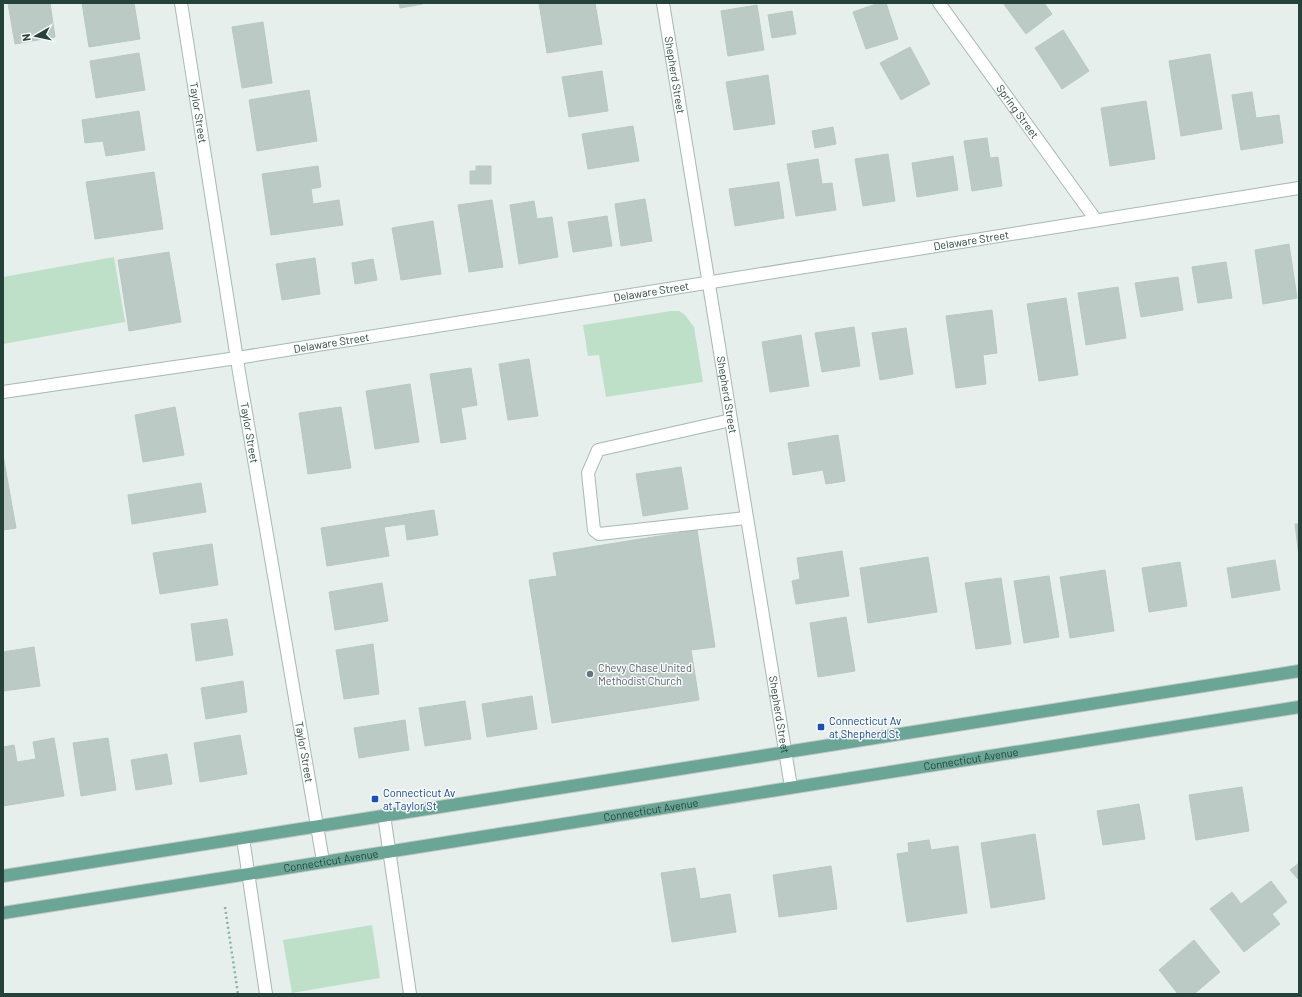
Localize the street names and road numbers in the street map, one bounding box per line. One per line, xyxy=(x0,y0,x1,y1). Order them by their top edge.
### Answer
street label: Shepherd Street xyxy=(663,35,688,115)
street label: Taylor Street xyxy=(188,81,210,144)
street label: Spring Street xyxy=(994,82,1042,141)
street label: Delaware Street xyxy=(932,228,1010,252)
street label: Delaware Street xyxy=(612,279,690,304)
street label: Delaware Street xyxy=(293,330,370,355)
street label: Shepherd Street xyxy=(715,355,740,434)
street label: Taylor Street xyxy=(238,401,262,464)
street label: Shepherd Street xyxy=(767,675,792,754)
street label: Taylor Street xyxy=(293,720,316,783)
street label: Connecticut Avenue xyxy=(922,745,1019,773)
street label: Connecticut Avenue xyxy=(602,796,699,823)
street label: Connecticut Avenue xyxy=(282,846,379,874)

